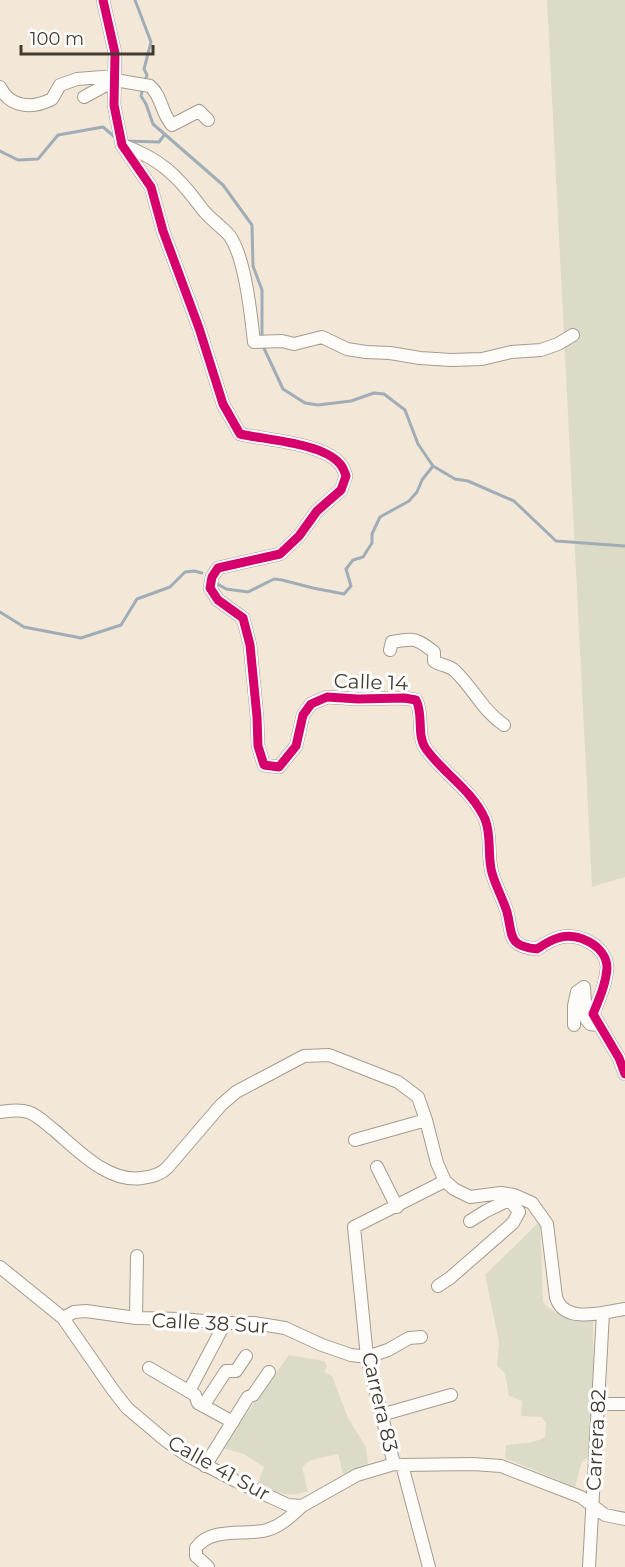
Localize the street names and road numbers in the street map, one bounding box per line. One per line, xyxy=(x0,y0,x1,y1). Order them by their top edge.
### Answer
street label: Calle 14 xyxy=(333,669,409,695)
street label: Calle 38 Sur xyxy=(151,1308,269,1338)
street label: Carrera 83 xyxy=(357,1350,403,1454)
street label: Carrera 82 xyxy=(581,1388,611,1492)
street label: Calle 41 Sur xyxy=(164,1430,274,1506)

